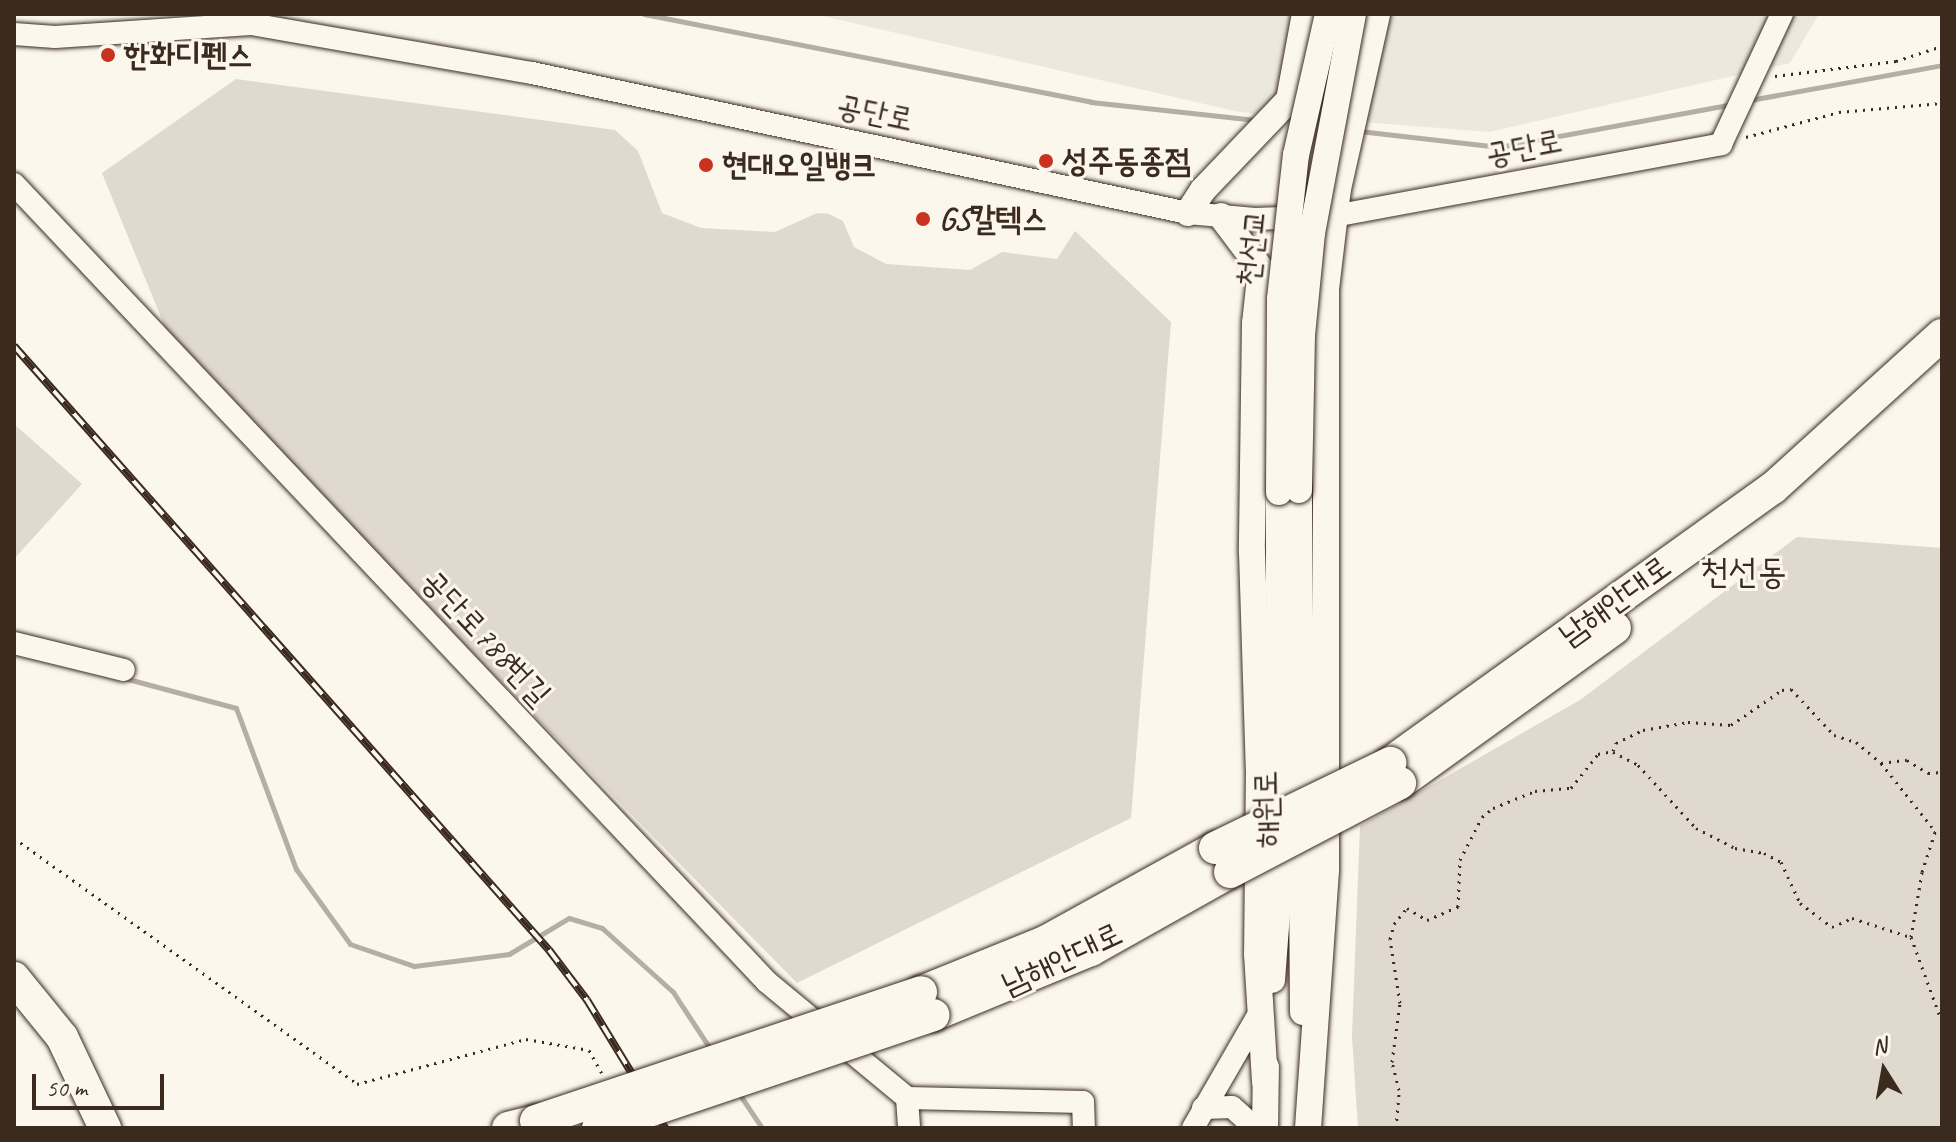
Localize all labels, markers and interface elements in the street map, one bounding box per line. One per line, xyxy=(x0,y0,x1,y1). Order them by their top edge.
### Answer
place label: 한화디펜스 xyxy=(124,36,253,74)
marker: 한화디펜스 xyxy=(99,46,117,64)
street label: 공단로 xyxy=(833,86,917,140)
street label: 공단로 xyxy=(1482,122,1566,174)
place label: 성주동종점 xyxy=(1062,142,1191,180)
place label: 현대오일뱅크 xyxy=(722,146,876,184)
marker: 성주동종점 xyxy=(1037,152,1055,170)
marker: 현대오일뱅크 xyxy=(697,156,715,174)
place label: GS칼텍스 xyxy=(939,200,1047,238)
street label: 천선교 xyxy=(1229,208,1275,288)
marker: GS칼텍스 xyxy=(914,210,932,228)
street label: 남해안대로 xyxy=(1552,548,1678,654)
district label: 천선동 xyxy=(1700,550,1786,594)
street label: 공단로788번길 xyxy=(413,562,559,714)
street label: 해원로 xyxy=(1247,770,1287,848)
street label: 남해안대로 xyxy=(996,914,1128,1004)
north arrow xyxy=(1844,1030,1924,1110)
text: N xyxy=(1870,1031,1889,1061)
scale bar xyxy=(36,1058,168,1108)
text: 50 m xyxy=(46,1073,87,1103)

